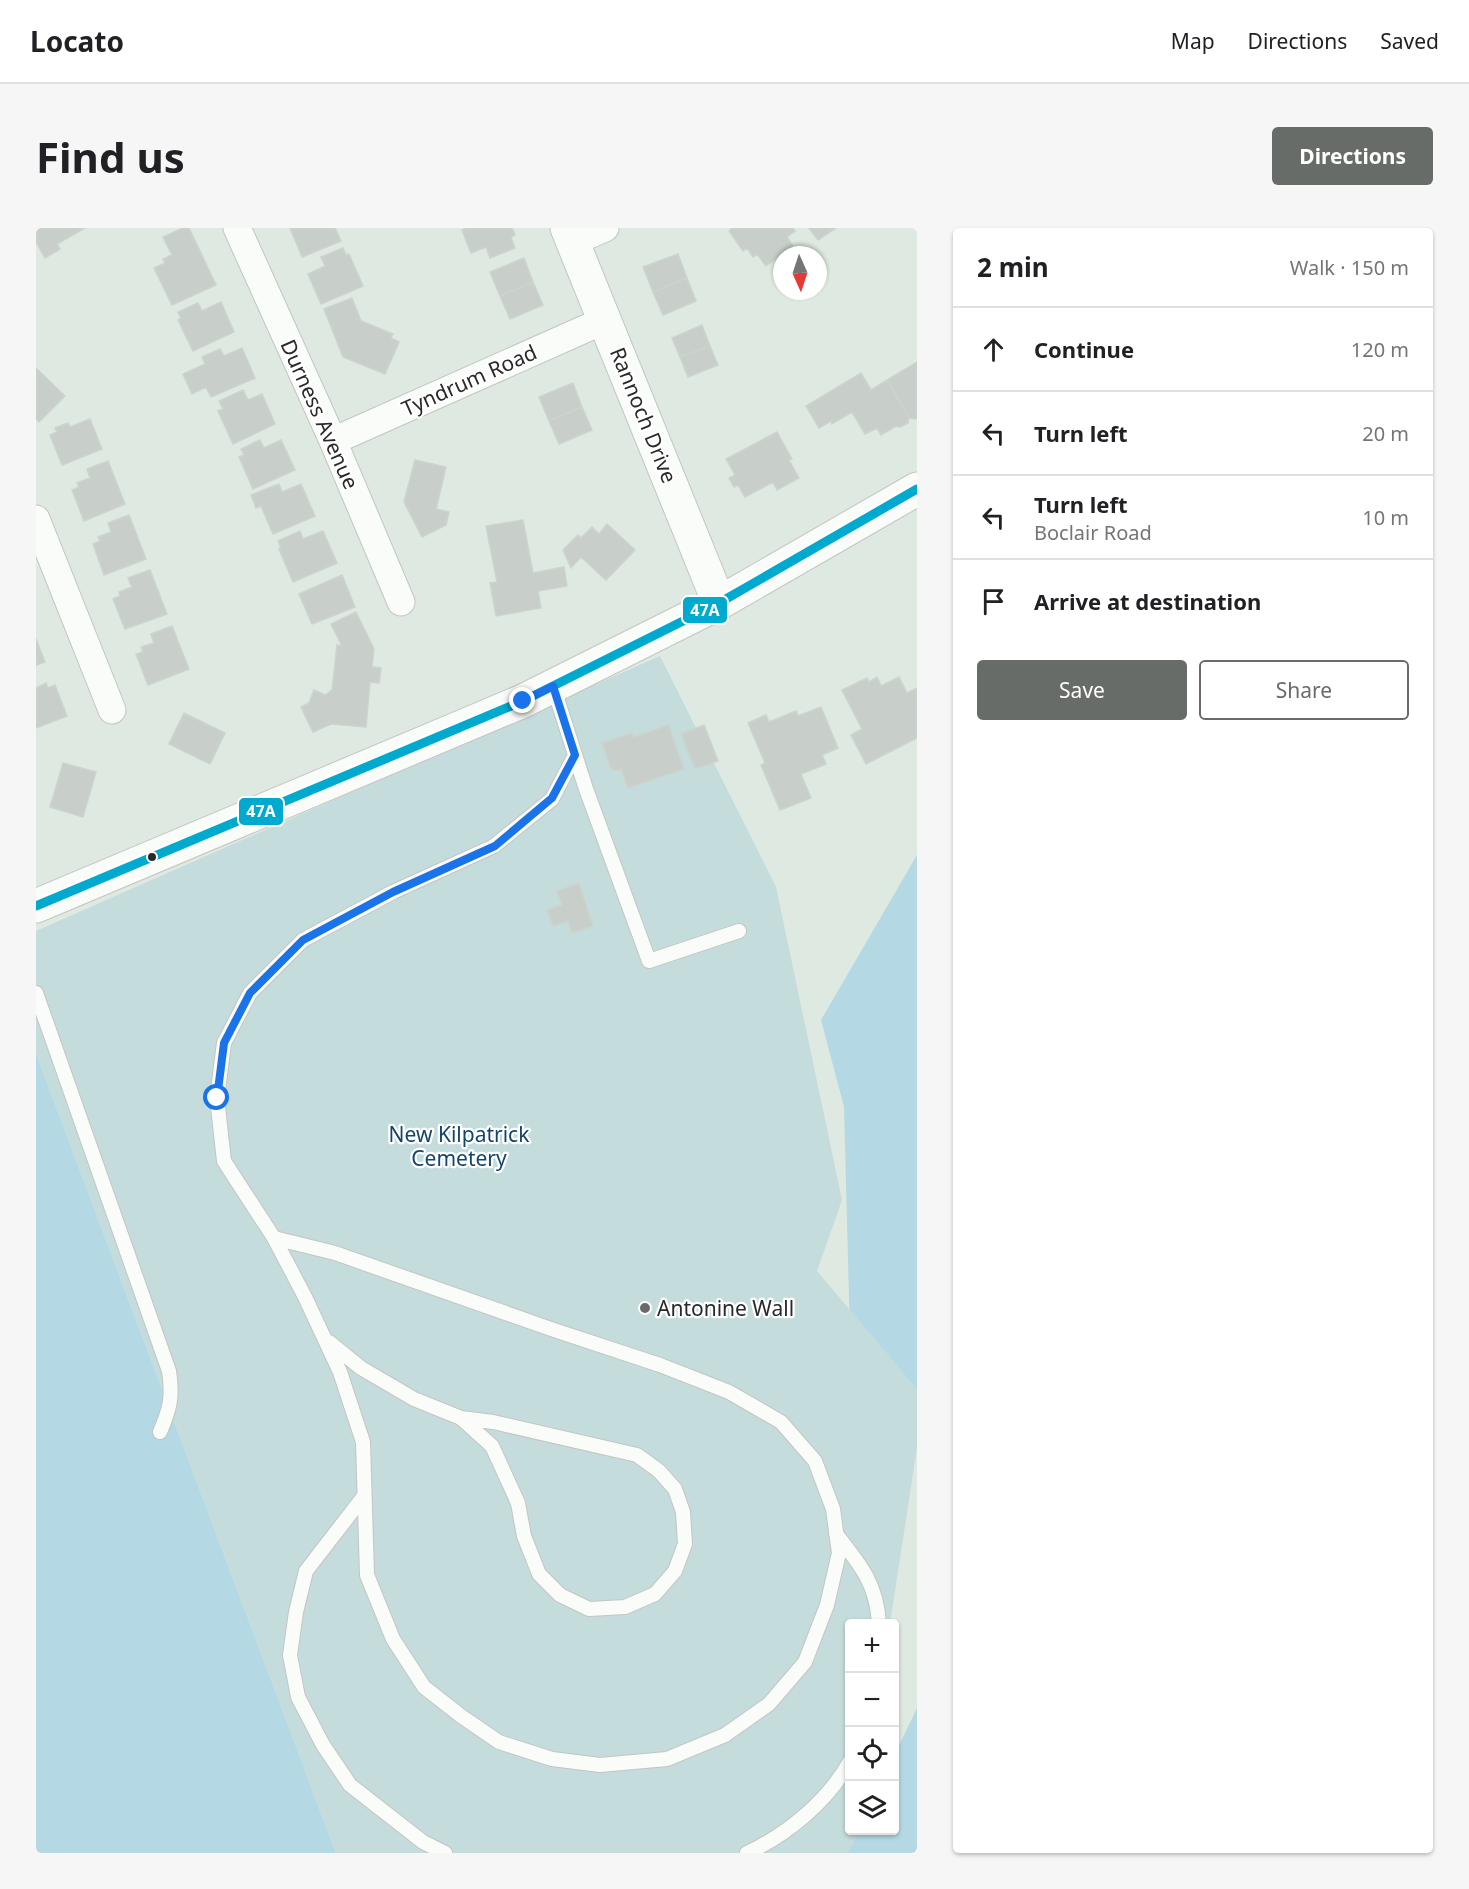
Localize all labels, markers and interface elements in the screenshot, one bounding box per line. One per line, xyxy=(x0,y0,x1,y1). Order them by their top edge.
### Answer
text: Locato xyxy=(30,22,124,60)
text: Map xyxy=(1171,27,1215,55)
text: Directions xyxy=(1248,27,1347,55)
text: Saved xyxy=(1380,27,1439,55)
button: Directions xyxy=(1272,127,1433,185)
text: Find us xyxy=(36,128,185,185)
north arrow xyxy=(773,246,827,300)
text: 2 min xyxy=(977,249,1049,285)
text: Walk · 150 m xyxy=(1290,254,1409,281)
icon: ahead xyxy=(977,333,1010,366)
text: Continue xyxy=(1034,334,1134,364)
street label: Durness Avenue xyxy=(274,335,366,493)
text: 120 m xyxy=(1351,336,1409,363)
street label: Tyndrum Road xyxy=(397,338,541,422)
street label: Rannoch Drive xyxy=(604,343,684,487)
icon: left xyxy=(977,417,1010,450)
text: Turn left xyxy=(1034,418,1128,448)
text: 20 m xyxy=(1362,420,1409,447)
text: Turn left xyxy=(1034,489,1128,519)
icon: left xyxy=(977,501,1010,534)
text: 10 m xyxy=(1362,504,1409,531)
text: Boclair Road xyxy=(1034,519,1152,546)
icon: arrive xyxy=(977,585,1010,618)
text: Arrive at destination xyxy=(1034,586,1261,616)
line badge: 47A xyxy=(682,596,728,624)
text: 47A xyxy=(690,599,721,621)
button: Save xyxy=(977,660,1187,720)
button: Share xyxy=(1199,660,1409,720)
route end xyxy=(509,687,535,713)
line badge: 47A xyxy=(238,797,284,826)
text: 47A xyxy=(246,800,277,822)
unlabelled marker xyxy=(146,851,158,863)
route start xyxy=(203,1084,229,1110)
park label: New Kilpatrick Cemetery xyxy=(389,1120,530,1172)
place label: Antonine Wall xyxy=(657,1294,794,1322)
marker: Antonine Wall xyxy=(638,1301,652,1315)
map controls xyxy=(845,1619,899,1835)
button: + xyxy=(845,1619,899,1673)
button: − xyxy=(845,1673,899,1727)
button: locate xyxy=(845,1727,899,1781)
button: layers xyxy=(845,1781,899,1835)

